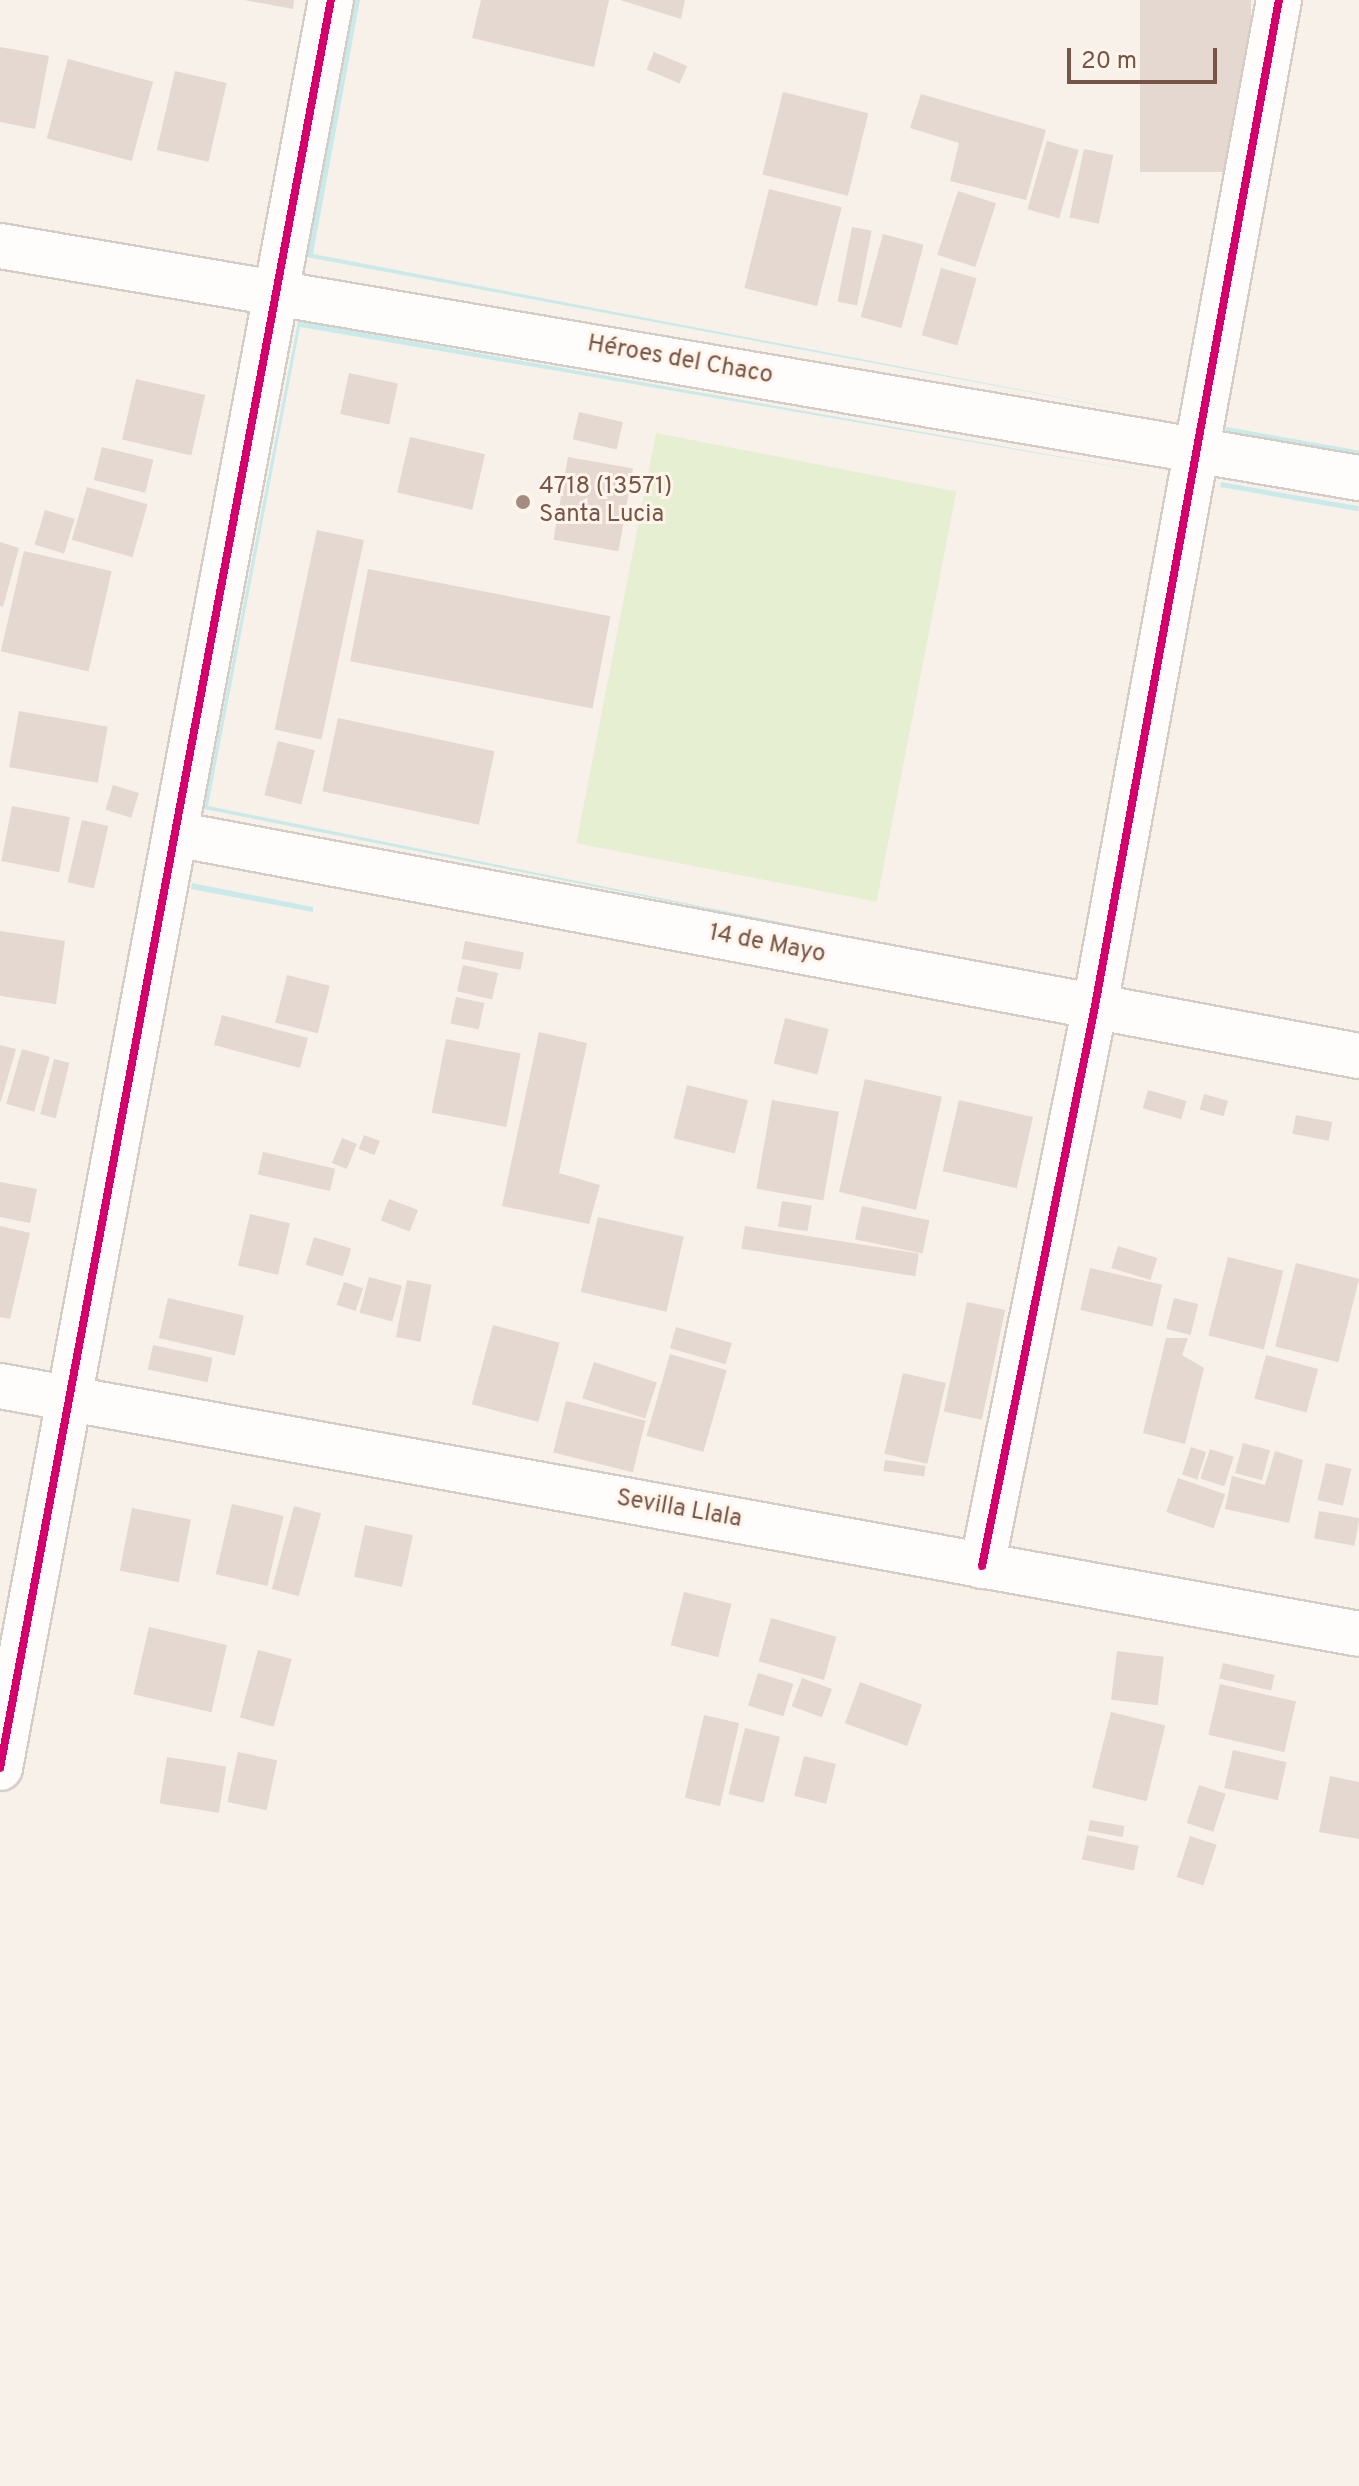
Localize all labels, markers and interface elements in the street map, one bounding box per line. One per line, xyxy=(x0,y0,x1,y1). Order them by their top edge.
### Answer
scale bar xyxy=(1071,32,1221,82)
text: 20 m xyxy=(1081,47,1137,77)
street label: Héroes del Chaco xyxy=(585,331,775,391)
place label: 4718 (13571) Santa Lucia xyxy=(539,474,672,530)
marker: 4718 (13571) Santa Lucia xyxy=(514,493,532,511)
street label: 14 de Mayo xyxy=(706,920,828,970)
street label: Sevilla Llala xyxy=(614,1485,744,1535)

